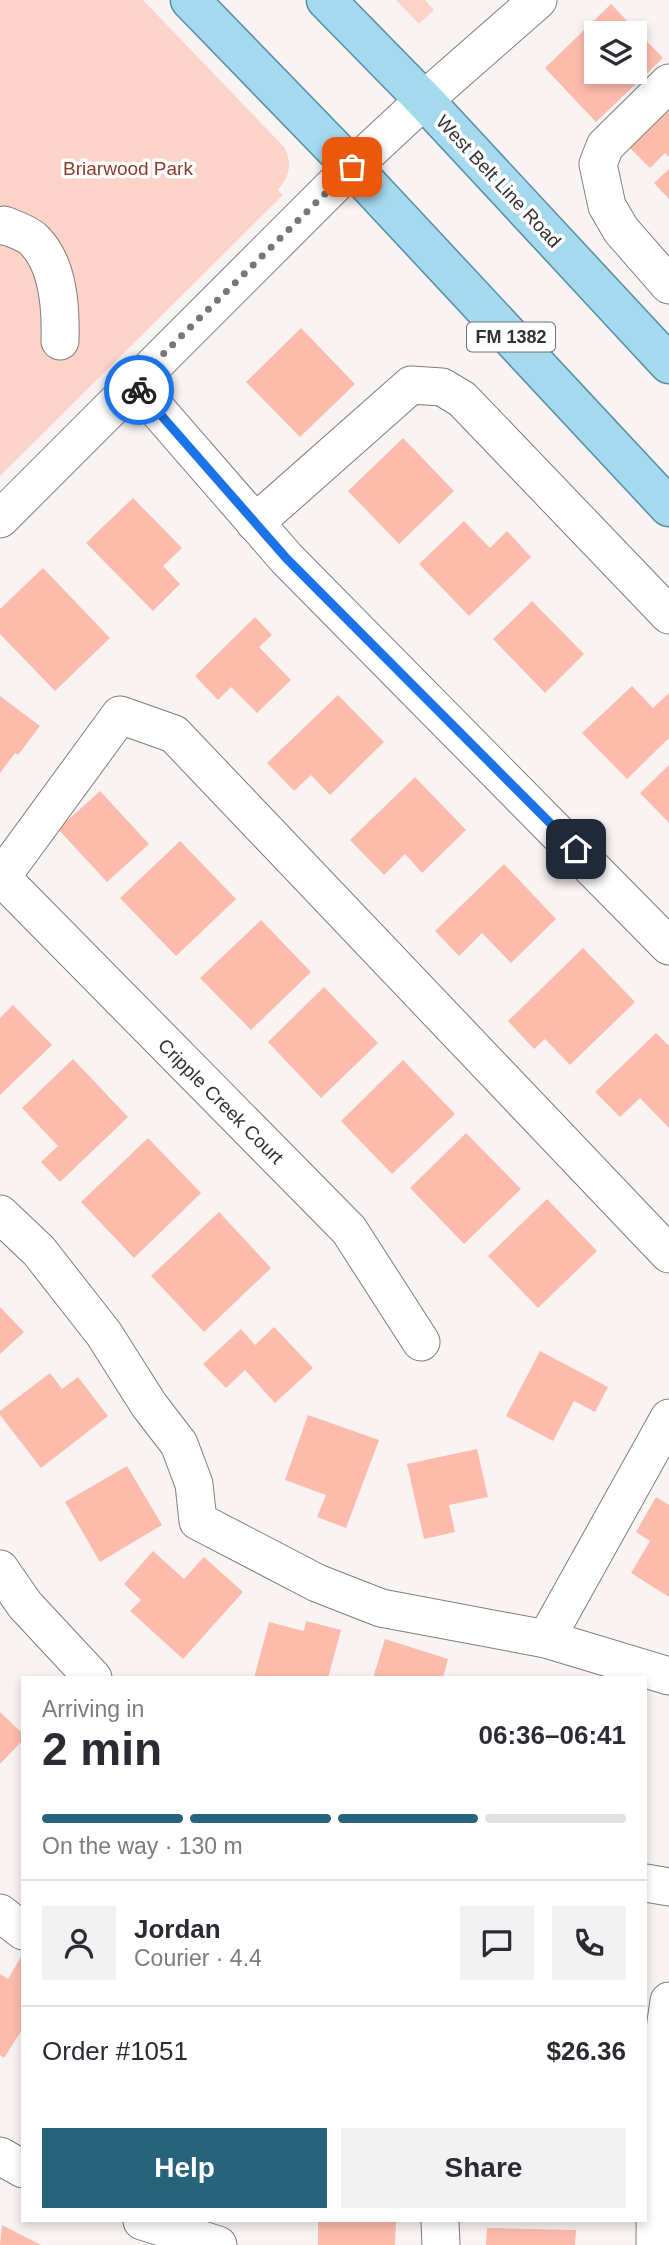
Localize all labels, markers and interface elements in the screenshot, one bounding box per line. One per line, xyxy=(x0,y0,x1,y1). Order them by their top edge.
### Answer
map controls xyxy=(584,21,647,84)
button: layers xyxy=(584,21,647,84)
street label: West Belt Line Road xyxy=(432,111,565,252)
pin xyxy=(322,137,382,197)
icon: bag xyxy=(333,148,371,186)
park label: Briarwood Park xyxy=(63,158,193,179)
road number: FM 1382 xyxy=(467,323,555,352)
courier xyxy=(104,355,174,425)
icon: bike xyxy=(120,371,158,409)
pin xyxy=(546,819,606,879)
icon: home xyxy=(557,830,595,868)
street label: Cripple Creek Court xyxy=(154,1035,288,1169)
text: Arriving in xyxy=(42,1696,144,1722)
text: 06:36–06:41 xyxy=(479,1720,626,1750)
text: 2 min xyxy=(42,1723,162,1775)
text: On the way · 130 m xyxy=(42,1833,243,1859)
button: person xyxy=(42,1906,116,1980)
button: chat xyxy=(460,1906,534,1980)
button: phone xyxy=(552,1906,626,1980)
text: Jordan xyxy=(134,1914,221,1944)
text: Courier · 4.4 xyxy=(134,1945,262,1971)
text: Order #1051 xyxy=(42,2036,188,2066)
text: $26.36 xyxy=(546,2036,626,2066)
button: Help xyxy=(42,2128,327,2208)
button: Share xyxy=(341,2128,626,2208)

